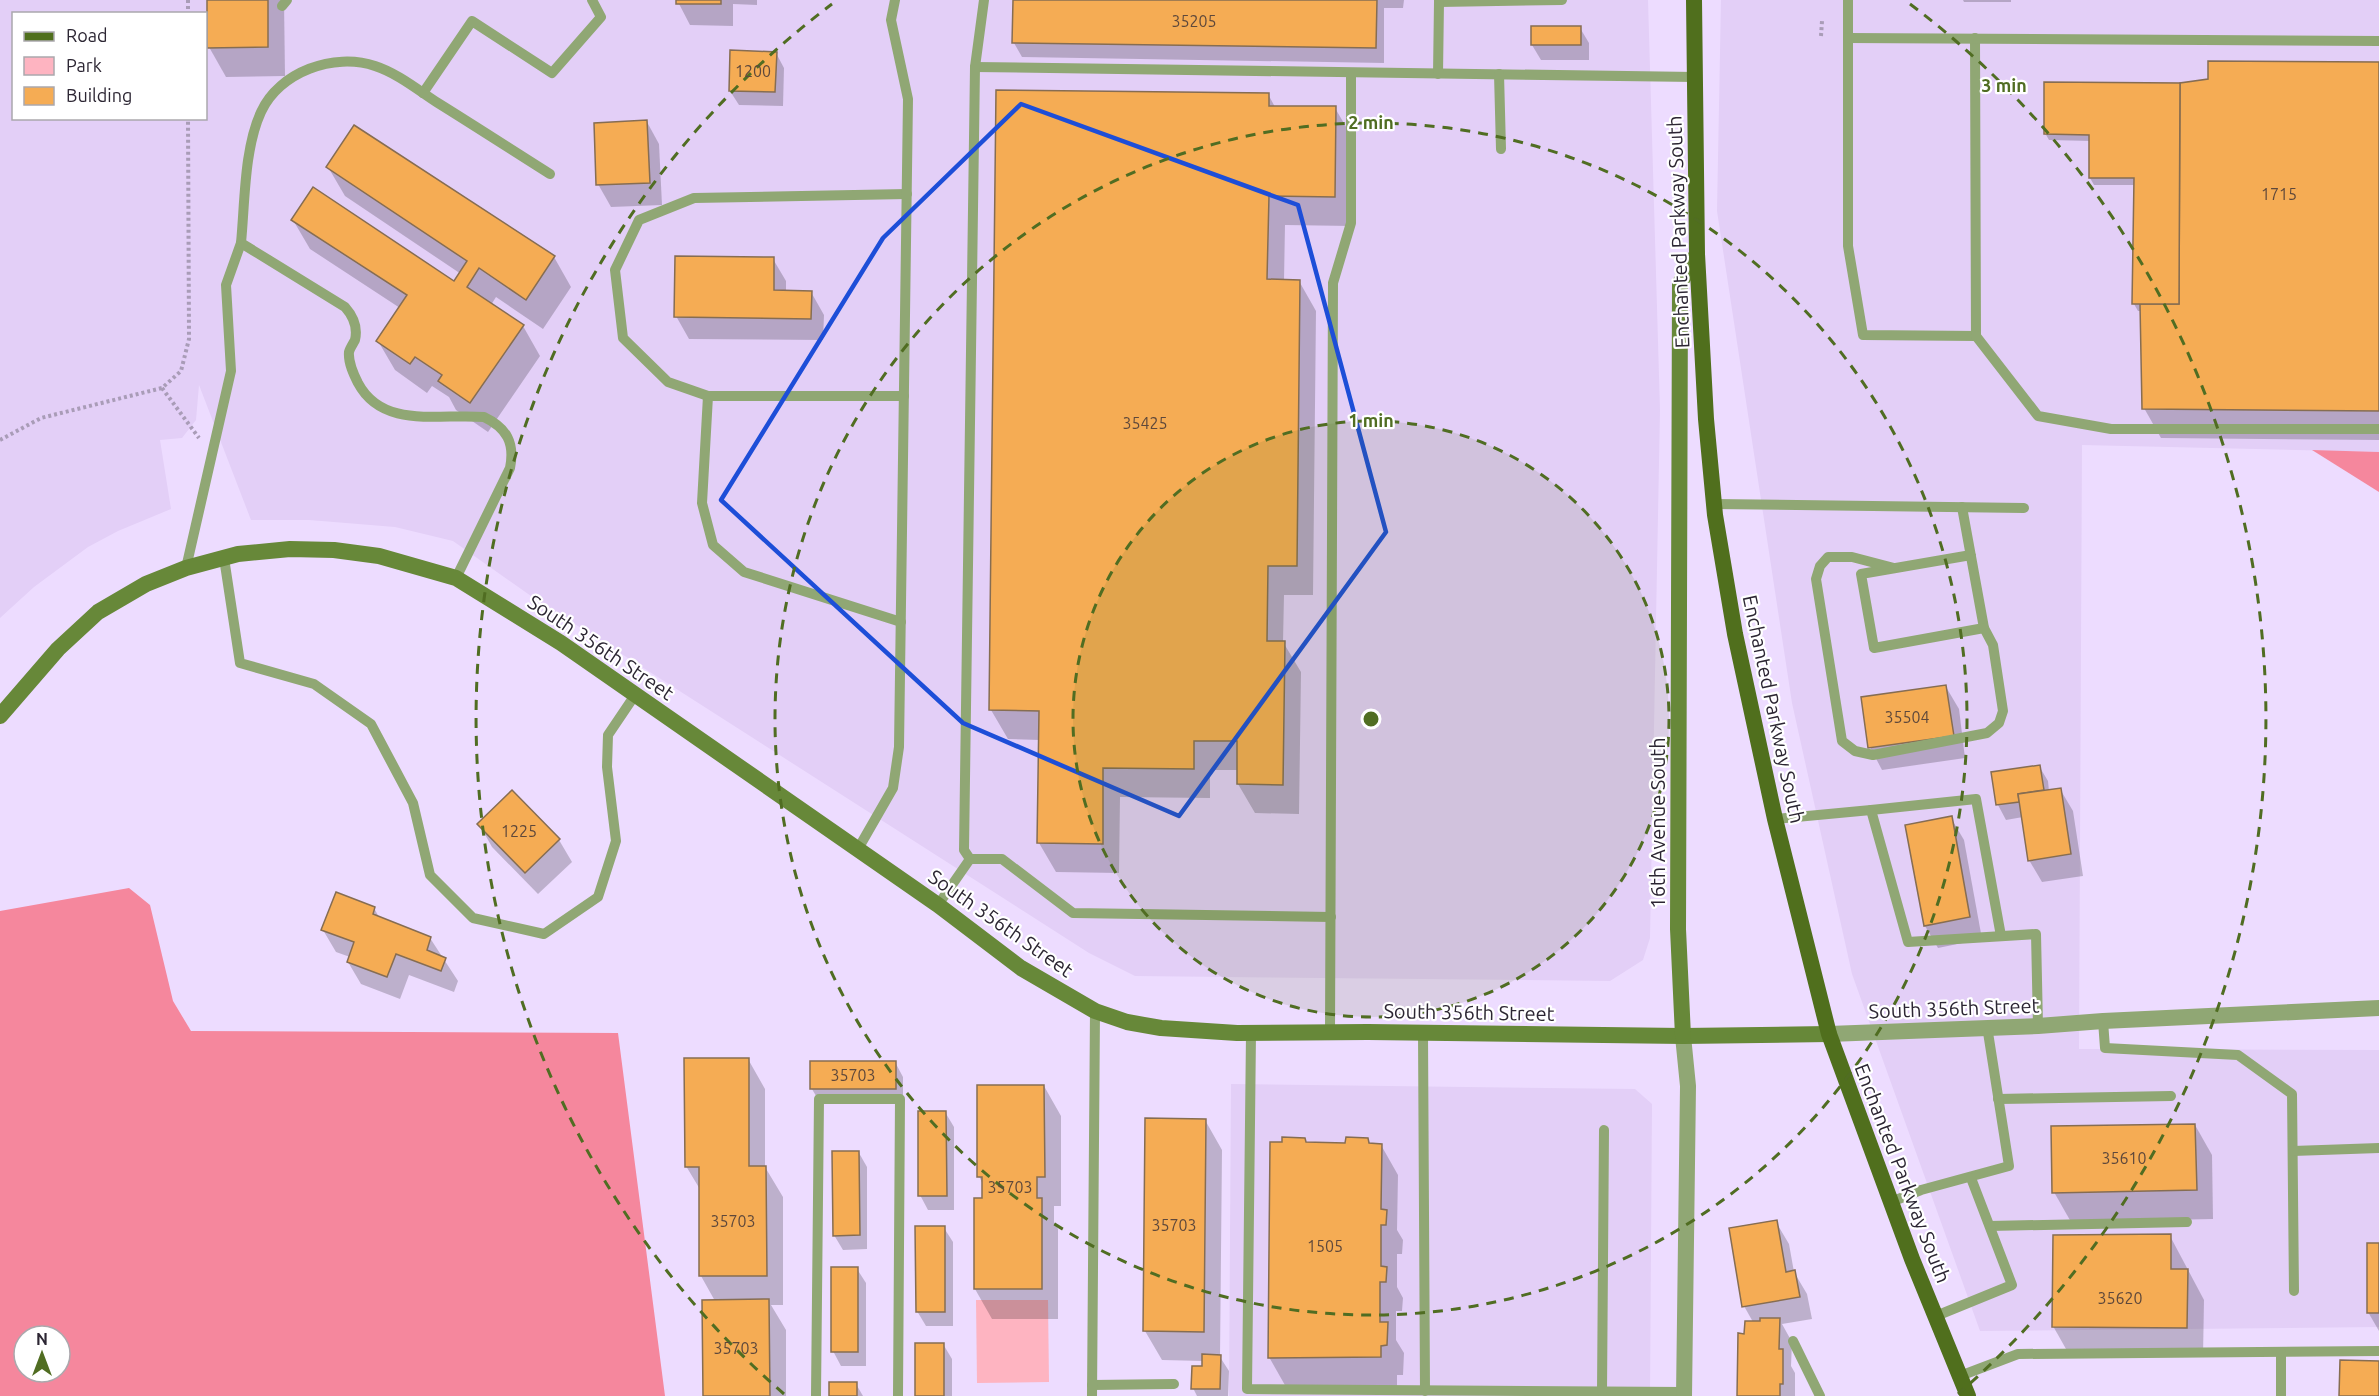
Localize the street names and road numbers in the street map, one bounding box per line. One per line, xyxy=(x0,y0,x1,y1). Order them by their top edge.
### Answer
street label: Enchanted Parkway South xyxy=(1662,115,1694,349)
street label: South 356th Street xyxy=(524,590,678,704)
street label: Enchanted Parkway South xyxy=(1739,593,1809,825)
street label: 16th Avenue South xyxy=(1646,737,1669,909)
street label: South 356th Street xyxy=(924,865,1078,982)
street label: South 356th Street xyxy=(1868,994,2040,1022)
street label: South 356th Street xyxy=(1383,999,1555,1025)
street label: Enchanted Parkway South xyxy=(1851,1060,1955,1286)

